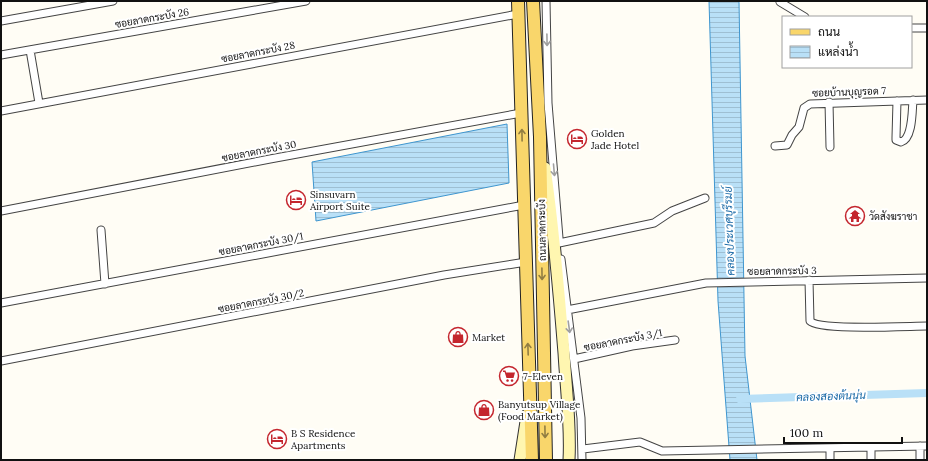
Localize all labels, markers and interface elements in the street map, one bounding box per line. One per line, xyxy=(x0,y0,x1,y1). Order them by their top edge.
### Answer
street label: ซอยลาดกระบัง 26 xyxy=(114,5,190,31)
legend xyxy=(782,16,912,68)
text: ถนน xyxy=(818,24,841,39)
one-way arrow xyxy=(543,33,551,46)
street label: ซอยลาดกระบัง 28 xyxy=(220,38,296,66)
text: แหล่งน้ำ xyxy=(818,41,858,59)
street label: ซอยบ้านบุญรอด 7 xyxy=(812,84,887,101)
place label: Golden Jade Hotel xyxy=(590,127,639,152)
hotel icon: Golden Jade Hotel xyxy=(566,128,588,150)
one-way arrow xyxy=(518,129,526,142)
street label: ซอยลาดกระบัง 30 xyxy=(221,137,297,165)
one-way arrow xyxy=(550,163,557,176)
water label: คลองประเวศบุรีรมย์ xyxy=(719,184,740,276)
place label: Sinsuvarn Airport Suite xyxy=(309,188,371,213)
hotel icon: Sinsuvarn Airport Suite xyxy=(285,189,307,211)
street label: ถนนลาดกระบัง xyxy=(535,199,549,261)
temple icon: วัดสังฆราชา xyxy=(844,205,866,227)
place label: วัดสังฆราชา xyxy=(869,210,918,223)
street label: ซอยลาดกระบัง 30/1 xyxy=(218,229,305,259)
street label: ซอยลาดกระบัง 3 xyxy=(747,264,817,278)
one-way arrow xyxy=(538,267,546,280)
street label: ซอยลาดกระบัง 30/2 xyxy=(217,286,305,316)
one-way arrow xyxy=(565,320,573,333)
shop icon: Market xyxy=(447,326,469,348)
street label: ซอยลาดกระบัง 3/1 xyxy=(583,326,664,354)
place label: Market xyxy=(472,331,505,344)
one-way arrow xyxy=(524,343,532,356)
supermarket icon: 7-Eleven xyxy=(498,365,520,387)
place label: 7-Eleven xyxy=(523,370,563,383)
water label: คลองสองต้นนุ่น xyxy=(796,388,866,406)
place label: Banyutsup Village (Food Market) xyxy=(498,398,581,423)
shop icon: Banyutsup Village (Food Market) xyxy=(473,399,495,421)
scale bar xyxy=(784,419,902,445)
one-way arrow xyxy=(542,425,549,438)
text: 100 m xyxy=(790,425,823,440)
place label: B S Residence Apartments xyxy=(290,427,356,452)
hotel icon: B S Residence Apartments xyxy=(266,428,288,450)

